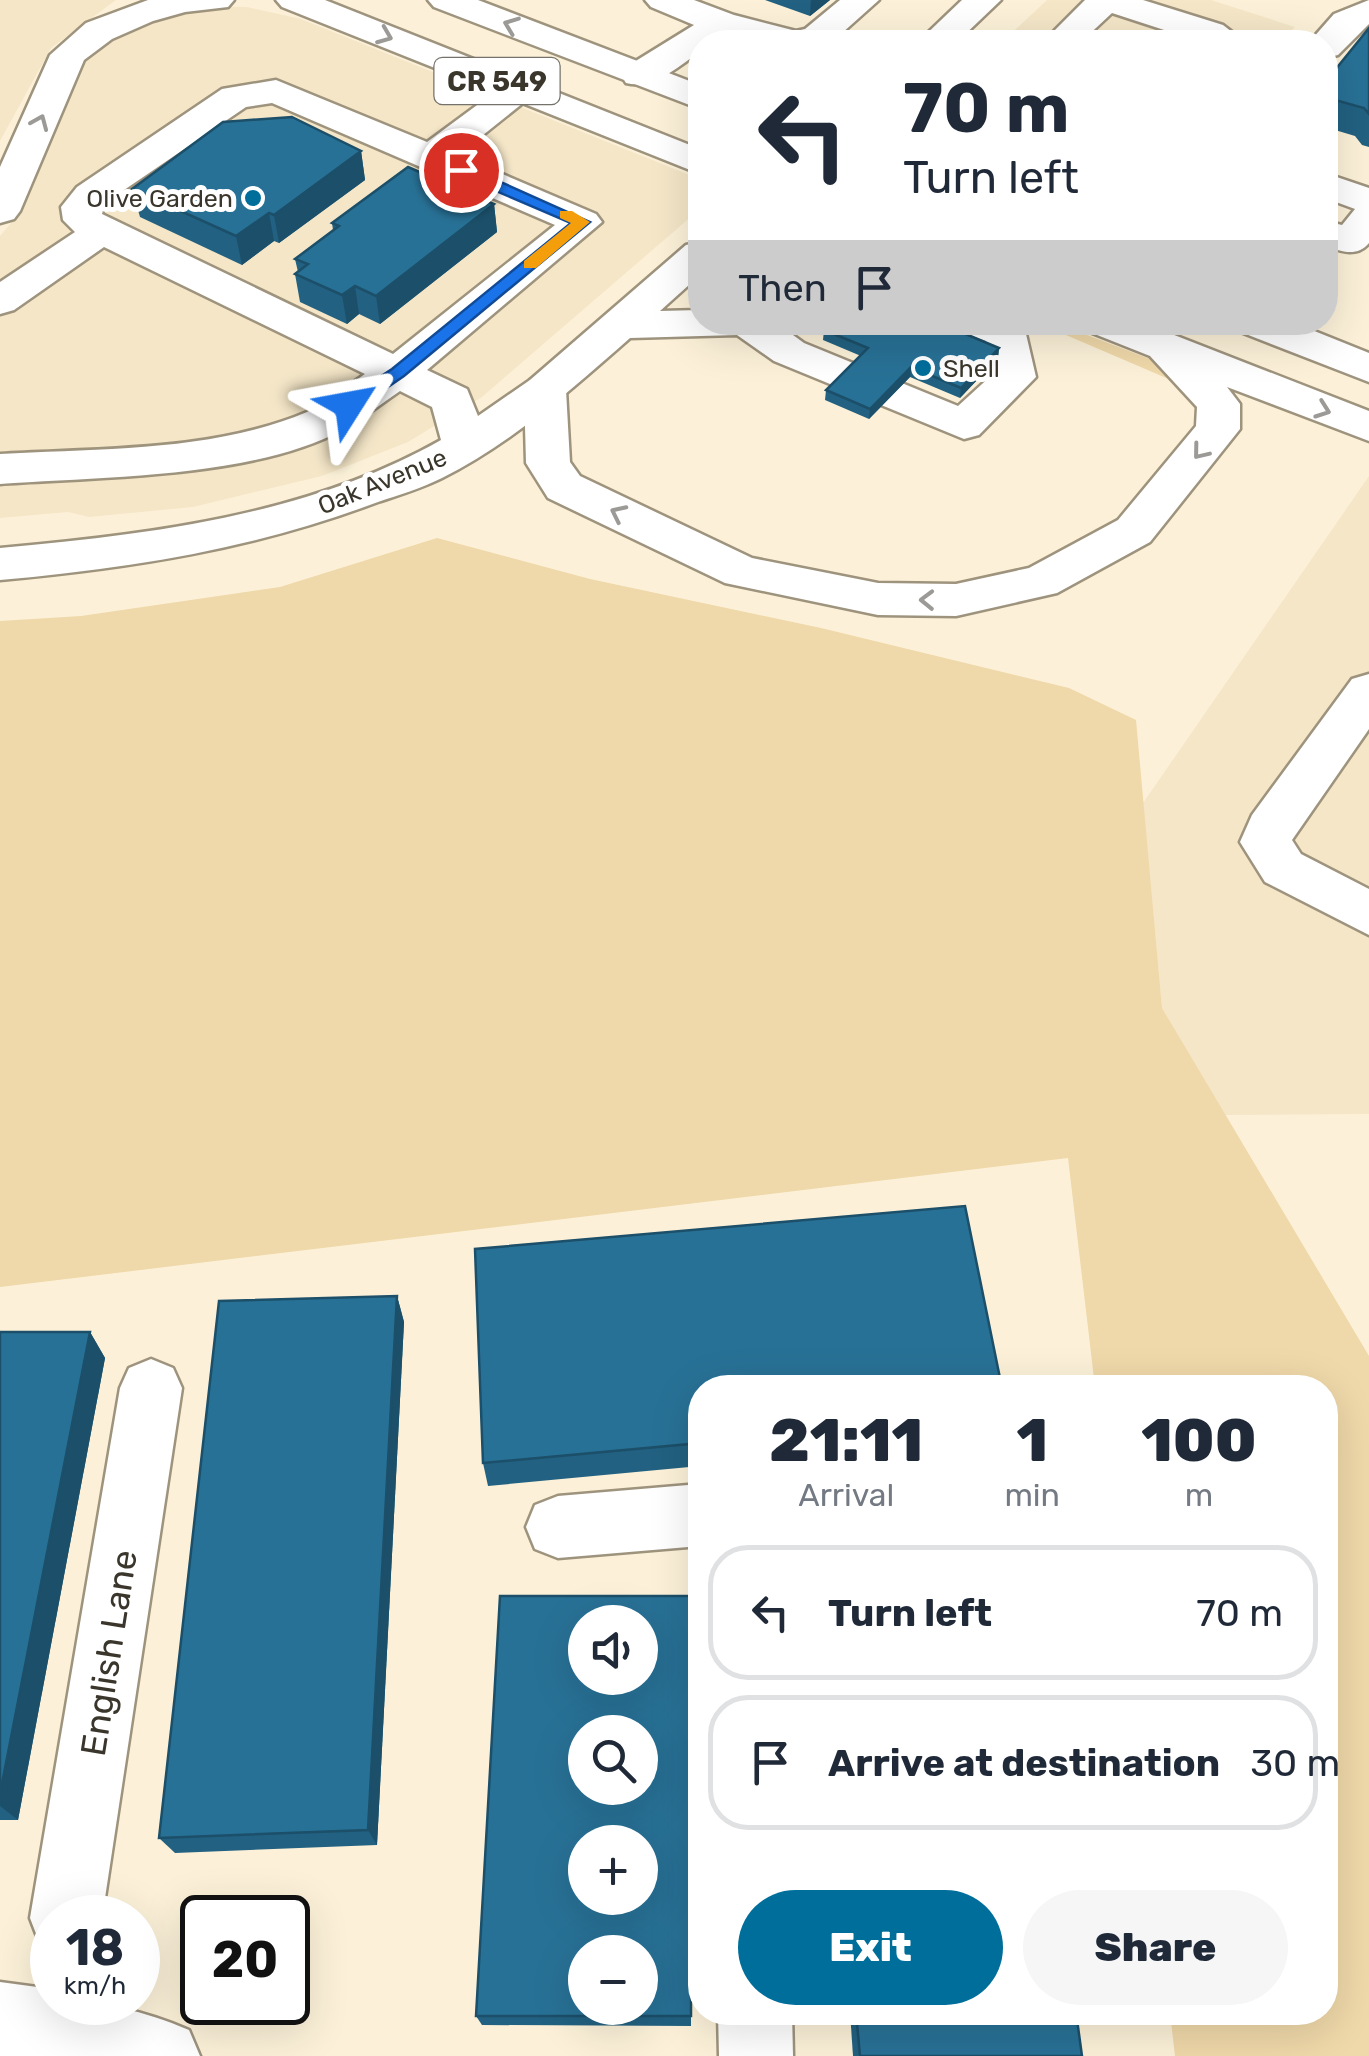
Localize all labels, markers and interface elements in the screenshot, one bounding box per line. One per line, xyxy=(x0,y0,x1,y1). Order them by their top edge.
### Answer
one-way arrow xyxy=(503,17,521,37)
one-way arrow xyxy=(375,25,393,45)
road number: CR 549 xyxy=(434,58,560,104)
text: 70 m xyxy=(903,67,1070,150)
icon: left xyxy=(738,70,868,200)
one-way arrow xyxy=(28,115,48,133)
pin xyxy=(419,128,504,213)
icon: arrive xyxy=(434,143,489,198)
text: Turn left xyxy=(903,151,1079,204)
place label: Olive Garden xyxy=(86,184,233,213)
marker: Olive Garden xyxy=(242,187,264,209)
icon: arrive xyxy=(847,260,902,315)
text: Then xyxy=(738,265,827,311)
position arrow xyxy=(297,353,401,457)
place label: Shell xyxy=(943,354,1000,383)
marker: Shell xyxy=(912,357,934,379)
one-way arrow xyxy=(1313,398,1331,418)
one-way arrow xyxy=(1193,440,1211,458)
street label: Oak Avenue xyxy=(314,442,451,520)
one-way arrow xyxy=(610,506,628,526)
one-way arrow xyxy=(919,589,935,610)
text: 21:11 xyxy=(769,1405,923,1476)
text: 1 xyxy=(1016,1405,1048,1476)
text: 100 xyxy=(1141,1405,1257,1476)
text: Arrival xyxy=(798,1476,894,1514)
text: min xyxy=(1004,1476,1060,1514)
text: m xyxy=(1185,1476,1213,1514)
street label: English Lane xyxy=(72,1547,146,1759)
icon: left xyxy=(743,1585,798,1640)
text: Turn left xyxy=(828,1590,992,1636)
text: 70 m xyxy=(1196,1590,1283,1636)
map controls xyxy=(568,1605,658,2025)
button: sound xyxy=(568,1605,658,1695)
button: search xyxy=(568,1715,658,1805)
icon: arrive xyxy=(743,1735,798,1790)
text: Arrive at destination xyxy=(828,1740,1220,1786)
text: 30 m xyxy=(1250,1740,1340,1786)
button: + xyxy=(568,1825,658,1915)
button: Exit xyxy=(738,1890,1003,2005)
button: Share xyxy=(1023,1890,1288,2005)
speed limit sign: 20 xyxy=(180,1895,310,2025)
text: 18 xyxy=(66,1918,124,1978)
button: − xyxy=(568,1935,658,2025)
text: km/h xyxy=(64,1971,126,2000)

